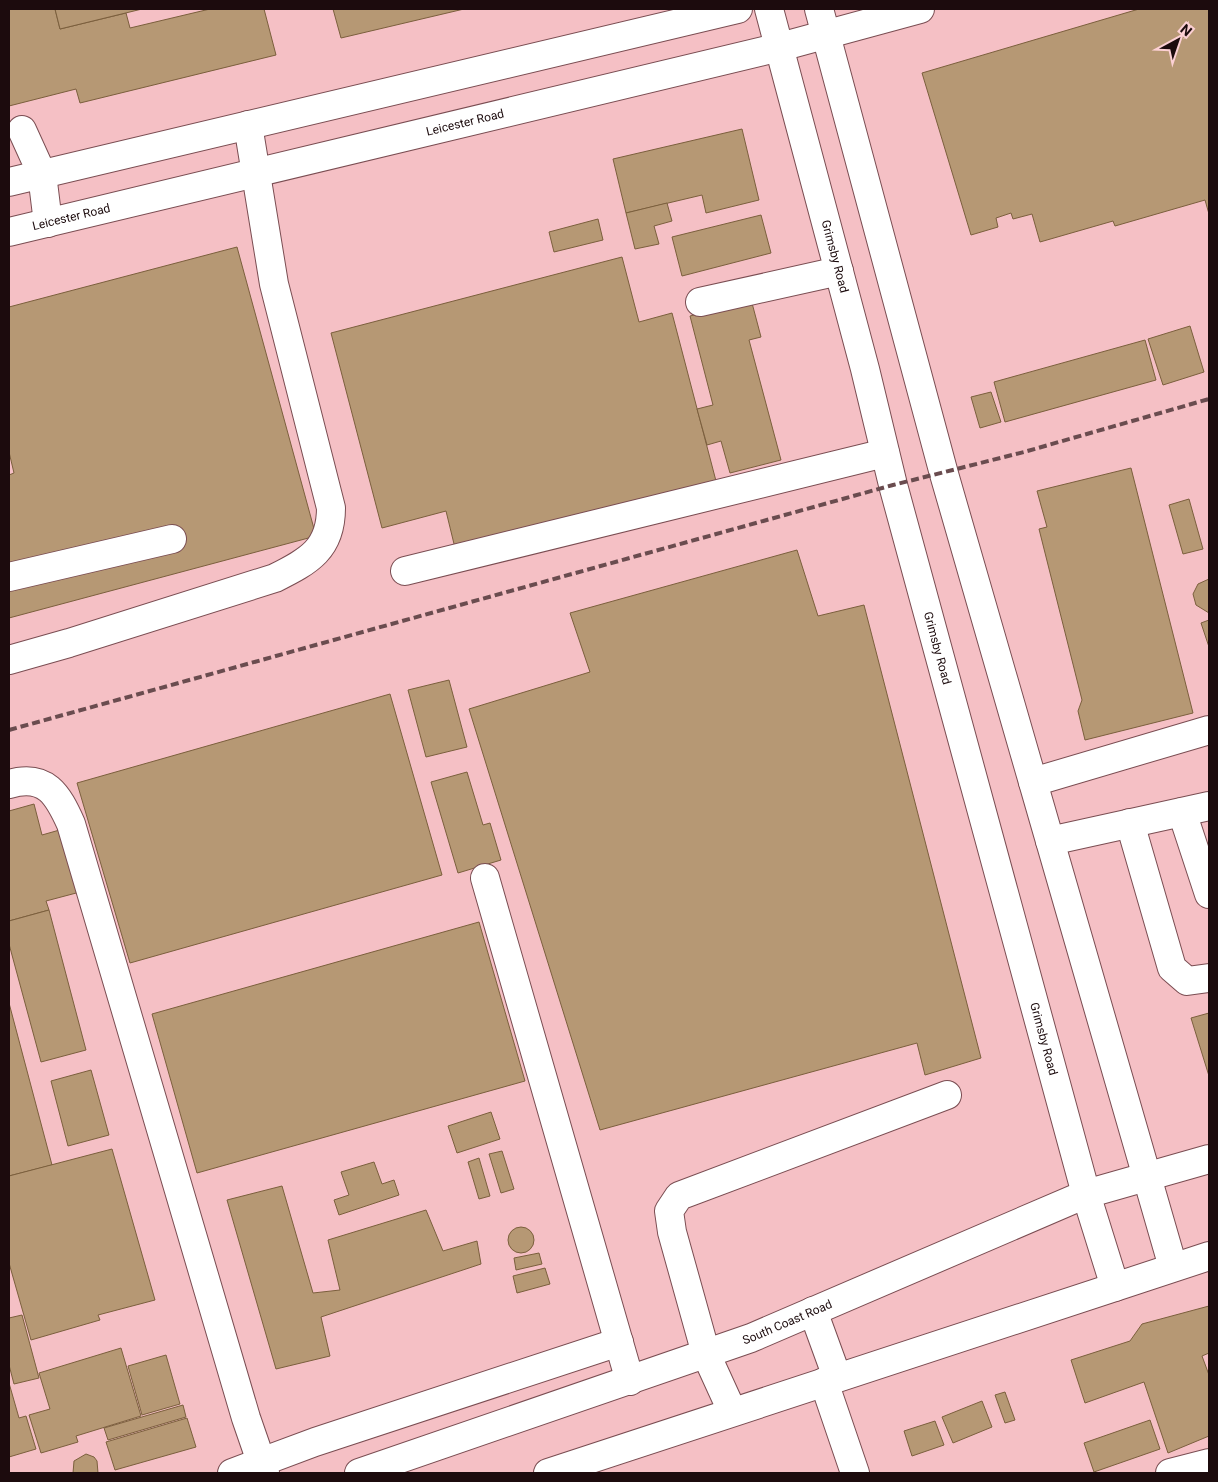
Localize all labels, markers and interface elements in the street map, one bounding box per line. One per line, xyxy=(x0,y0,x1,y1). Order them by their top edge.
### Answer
north arrow xyxy=(1153,15,1203,65)
text: N xyxy=(1177,21,1195,39)
street label: Leicester Road xyxy=(425,106,505,139)
street label: Leicester Road xyxy=(31,201,112,233)
street label: Grimsby Road xyxy=(819,218,851,294)
street label: Grimsby Road xyxy=(921,610,954,686)
street label: Grimsby Road xyxy=(1027,1001,1060,1077)
street label: South Coast Road xyxy=(741,1297,834,1347)

